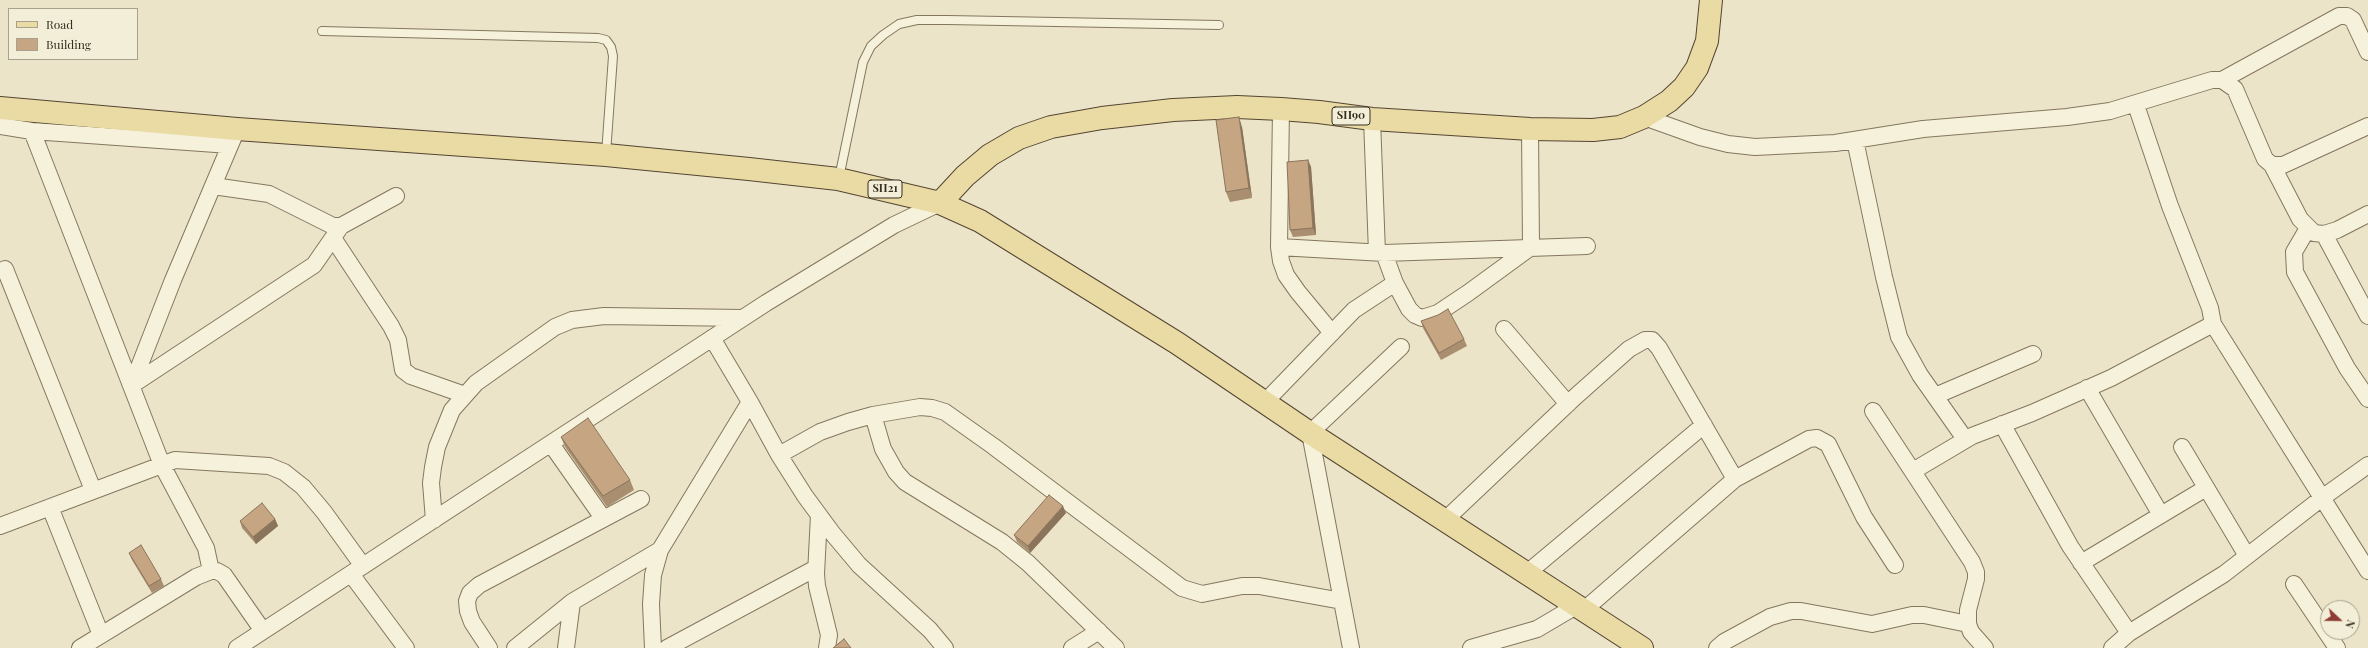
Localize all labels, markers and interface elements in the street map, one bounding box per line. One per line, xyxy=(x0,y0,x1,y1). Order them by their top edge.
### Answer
legend xyxy=(8,8,138,60)
text: Road xyxy=(46,16,73,32)
text: Building xyxy=(46,36,91,52)
road number: SH90 xyxy=(1332,107,1370,125)
road number: SH21 xyxy=(868,180,902,198)
north arrow xyxy=(2320,600,2360,640)
text: N xyxy=(2342,618,2359,631)

